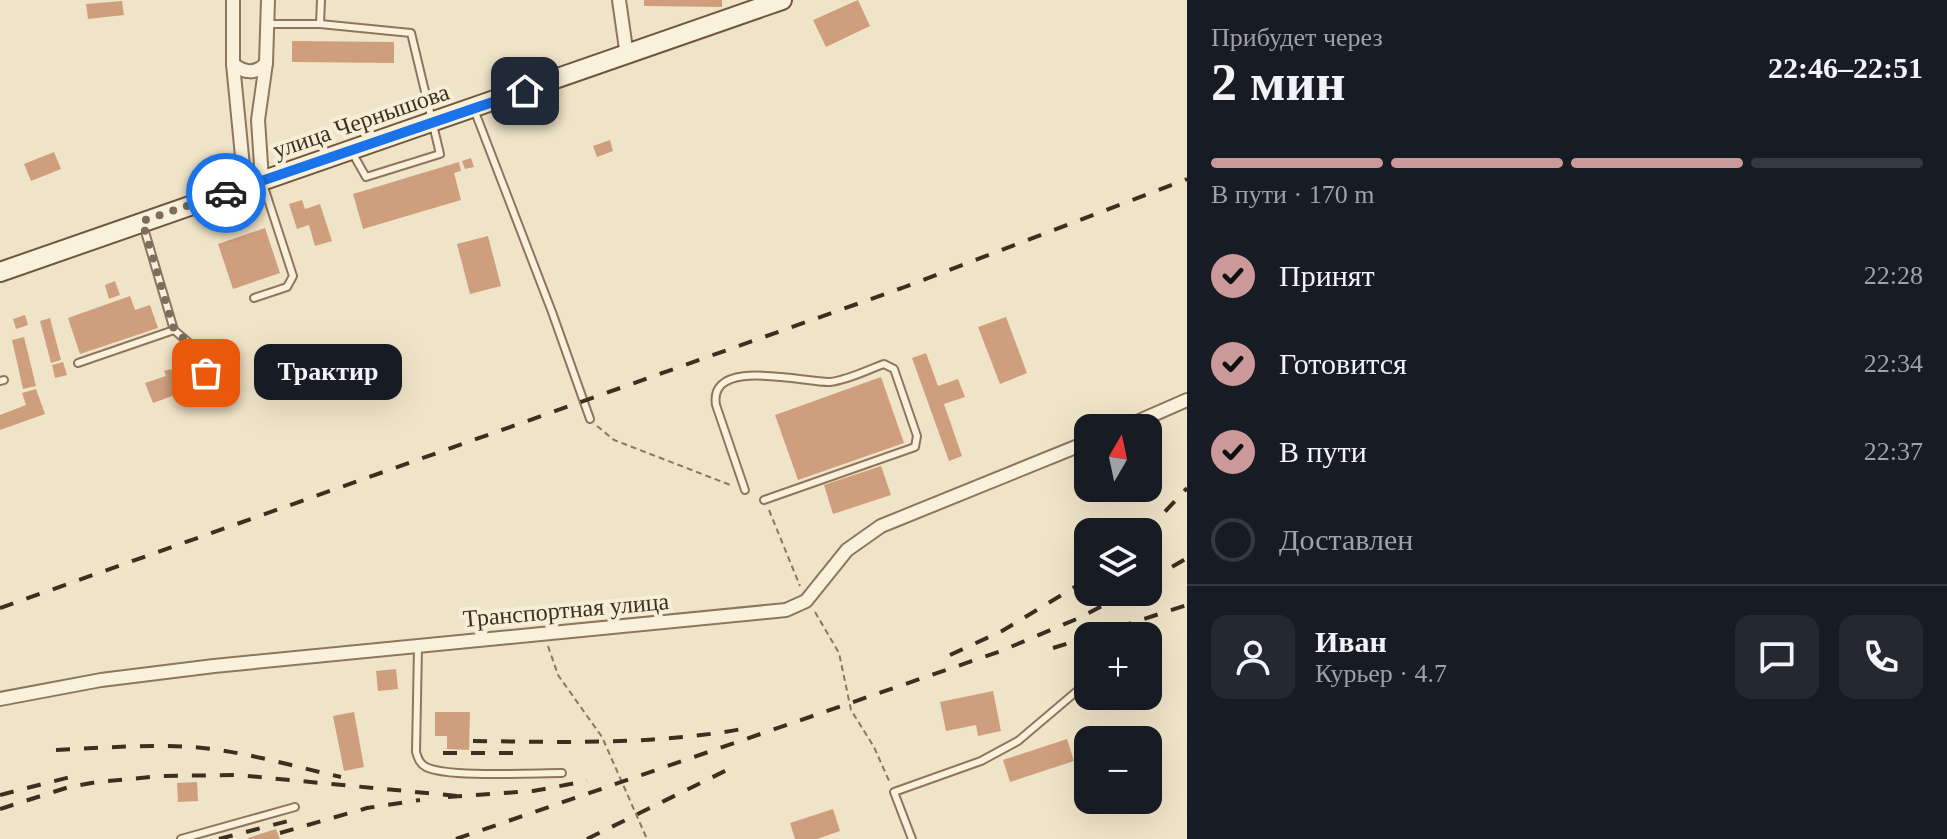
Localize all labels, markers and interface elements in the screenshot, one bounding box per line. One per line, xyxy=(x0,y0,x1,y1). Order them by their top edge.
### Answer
text: Прибудет через xyxy=(1211,23,1383,52)
text: 22:46–22:51 xyxy=(1768,51,1923,84)
text: 2 мин xyxy=(1211,54,1345,111)
pin xyxy=(491,57,559,125)
icon: home xyxy=(503,69,547,113)
street label: улица Чернышова xyxy=(269,79,453,163)
courier xyxy=(186,153,266,233)
icon: car xyxy=(204,171,248,215)
text: В пути · 170 m xyxy=(1211,180,1374,209)
icon: check xyxy=(1211,254,1255,298)
text: Принят xyxy=(1279,259,1375,292)
text: 22:28 xyxy=(1864,261,1923,290)
pin xyxy=(172,339,240,407)
icon: check xyxy=(1211,342,1255,386)
callout: Трактир xyxy=(254,345,402,401)
text: Готовится xyxy=(1279,347,1407,380)
text: 22:34 xyxy=(1864,349,1923,378)
icon: bag xyxy=(184,351,228,395)
text: Трактир xyxy=(277,357,379,386)
north arrow xyxy=(1074,414,1162,502)
map controls xyxy=(1074,414,1162,814)
icon: check xyxy=(1211,430,1255,474)
text: В пути xyxy=(1279,435,1367,468)
text: 22:37 xyxy=(1864,437,1923,466)
button: layers xyxy=(1074,518,1162,606)
text: Доставлен xyxy=(1279,523,1413,556)
street label: Транспортная улица xyxy=(462,588,670,632)
button: person xyxy=(1211,615,1295,699)
button: chat xyxy=(1735,615,1819,699)
button: phone xyxy=(1839,615,1923,699)
button: + xyxy=(1074,622,1162,710)
text: Иван xyxy=(1315,625,1387,658)
text: Курьер · 4.7 xyxy=(1315,659,1447,688)
button: − xyxy=(1074,726,1162,814)

